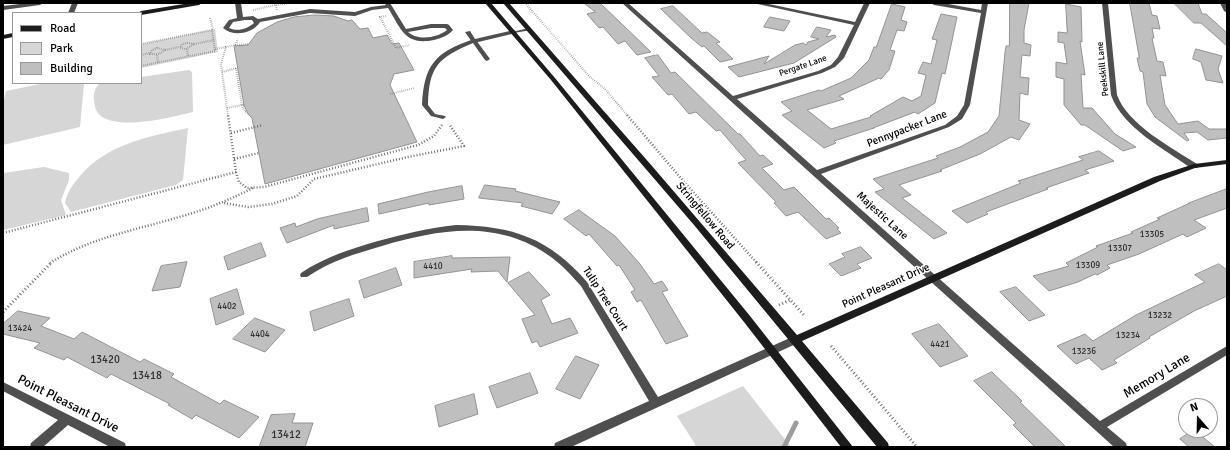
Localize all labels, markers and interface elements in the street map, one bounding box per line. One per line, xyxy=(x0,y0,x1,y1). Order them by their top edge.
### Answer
legend xyxy=(12,12,142,84)
text: Road xyxy=(50,21,76,36)
text: Park xyxy=(50,41,73,56)
street label: Peekskill Lane xyxy=(1095,41,1111,97)
street label: Pergate Lane xyxy=(778,53,828,79)
text: Building xyxy=(50,61,93,76)
street label: Pennypacker Lane xyxy=(865,108,949,150)
street label: Stringfellow Road xyxy=(673,180,737,252)
street label: Majestic Lane xyxy=(853,189,911,243)
house number: 13305 xyxy=(1140,230,1164,240)
house number: 13307 xyxy=(1108,244,1132,254)
street label: Point Pleasant Drive xyxy=(840,261,932,311)
house number: 13309 xyxy=(1076,261,1100,271)
house number: 4410 xyxy=(423,262,443,272)
street label: Tulip Tree Court xyxy=(579,265,631,333)
house number: 4402 xyxy=(217,302,237,312)
house number: 13232 xyxy=(1148,311,1172,321)
house number: 13424 xyxy=(8,324,32,334)
house number: 4404 xyxy=(250,330,270,340)
house number: 13234 xyxy=(1116,331,1140,341)
house number: 4421 xyxy=(930,340,950,350)
house number: 13236 xyxy=(1072,347,1096,357)
street label: Memory Lane xyxy=(1121,350,1193,402)
house number: 13420 xyxy=(90,353,120,367)
house number: 13418 xyxy=(132,369,162,383)
street label: Point Pleasant Drive xyxy=(15,372,121,436)
north arrow xyxy=(1178,398,1218,438)
text: N xyxy=(1188,400,1200,415)
house number: 13412 xyxy=(271,428,301,442)

